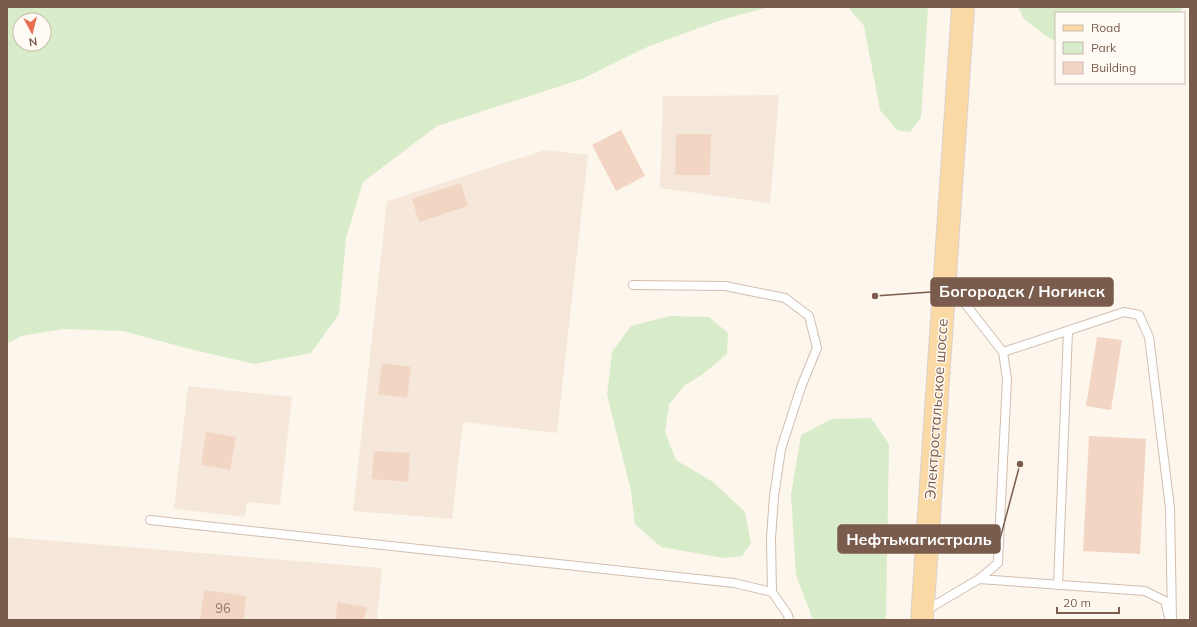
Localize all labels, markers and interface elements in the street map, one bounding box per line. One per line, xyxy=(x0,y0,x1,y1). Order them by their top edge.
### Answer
north arrow xyxy=(12,12,52,52)
legend xyxy=(1055,12,1185,84)
text: Road xyxy=(1091,20,1120,35)
text: N xyxy=(28,34,38,49)
text: Park xyxy=(1091,40,1117,55)
text: Building xyxy=(1091,60,1136,75)
callout: Богородск / Ногинск xyxy=(931,278,1113,306)
text: Богородск / Ногинск xyxy=(939,281,1106,301)
street label: Электростальское шоссе xyxy=(920,318,952,500)
callout: Нефтьмагистраль xyxy=(838,525,1000,553)
text: Нефтьмагистраль xyxy=(846,529,992,549)
scale bar xyxy=(1057,589,1119,615)
text: 20 m xyxy=(1063,595,1091,610)
house number: 96 xyxy=(215,600,231,616)

